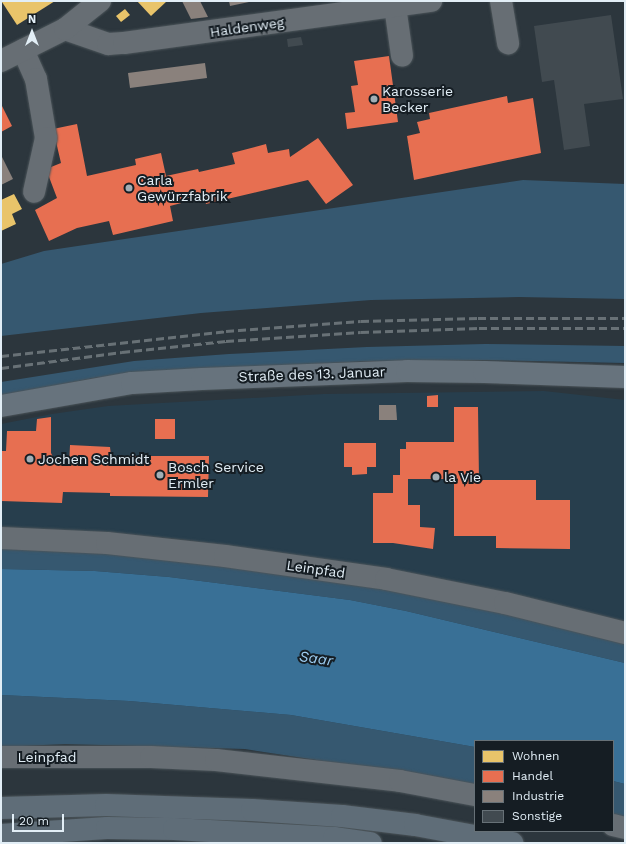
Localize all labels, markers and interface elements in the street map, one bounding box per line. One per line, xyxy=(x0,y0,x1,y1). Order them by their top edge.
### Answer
north arrow xyxy=(12,12,52,52)
text: N xyxy=(28,13,36,26)
street label: Haldenweg xyxy=(209,13,285,41)
place label: Karosserie Becker xyxy=(382,83,453,116)
marker: Karosserie Becker xyxy=(369,94,379,104)
place label: Carla Gewürzfabrik xyxy=(137,172,228,204)
marker: Carla Gewürzfabrik xyxy=(124,183,134,193)
street label: Straße des 13. Januar xyxy=(238,363,386,385)
place label: Jochen Schmidt xyxy=(38,451,149,467)
marker: Jochen Schmidt xyxy=(25,454,35,464)
place label: Bosch Service Ermler xyxy=(168,459,264,492)
place label: la Vie xyxy=(444,469,482,485)
marker: Bosch Service Ermler xyxy=(155,470,165,480)
marker: la Vie xyxy=(431,472,441,482)
street label: Leinpfad xyxy=(286,557,346,581)
water label: Saar xyxy=(298,648,334,670)
legend xyxy=(474,740,614,832)
street label: Leinpfad xyxy=(17,749,77,765)
text: Wohnen xyxy=(512,749,560,763)
text: Handel xyxy=(512,769,553,783)
text: Industrie xyxy=(512,789,564,803)
scale bar xyxy=(14,806,66,832)
text: Sonstige xyxy=(512,809,562,823)
text: 20 m xyxy=(19,814,49,828)

